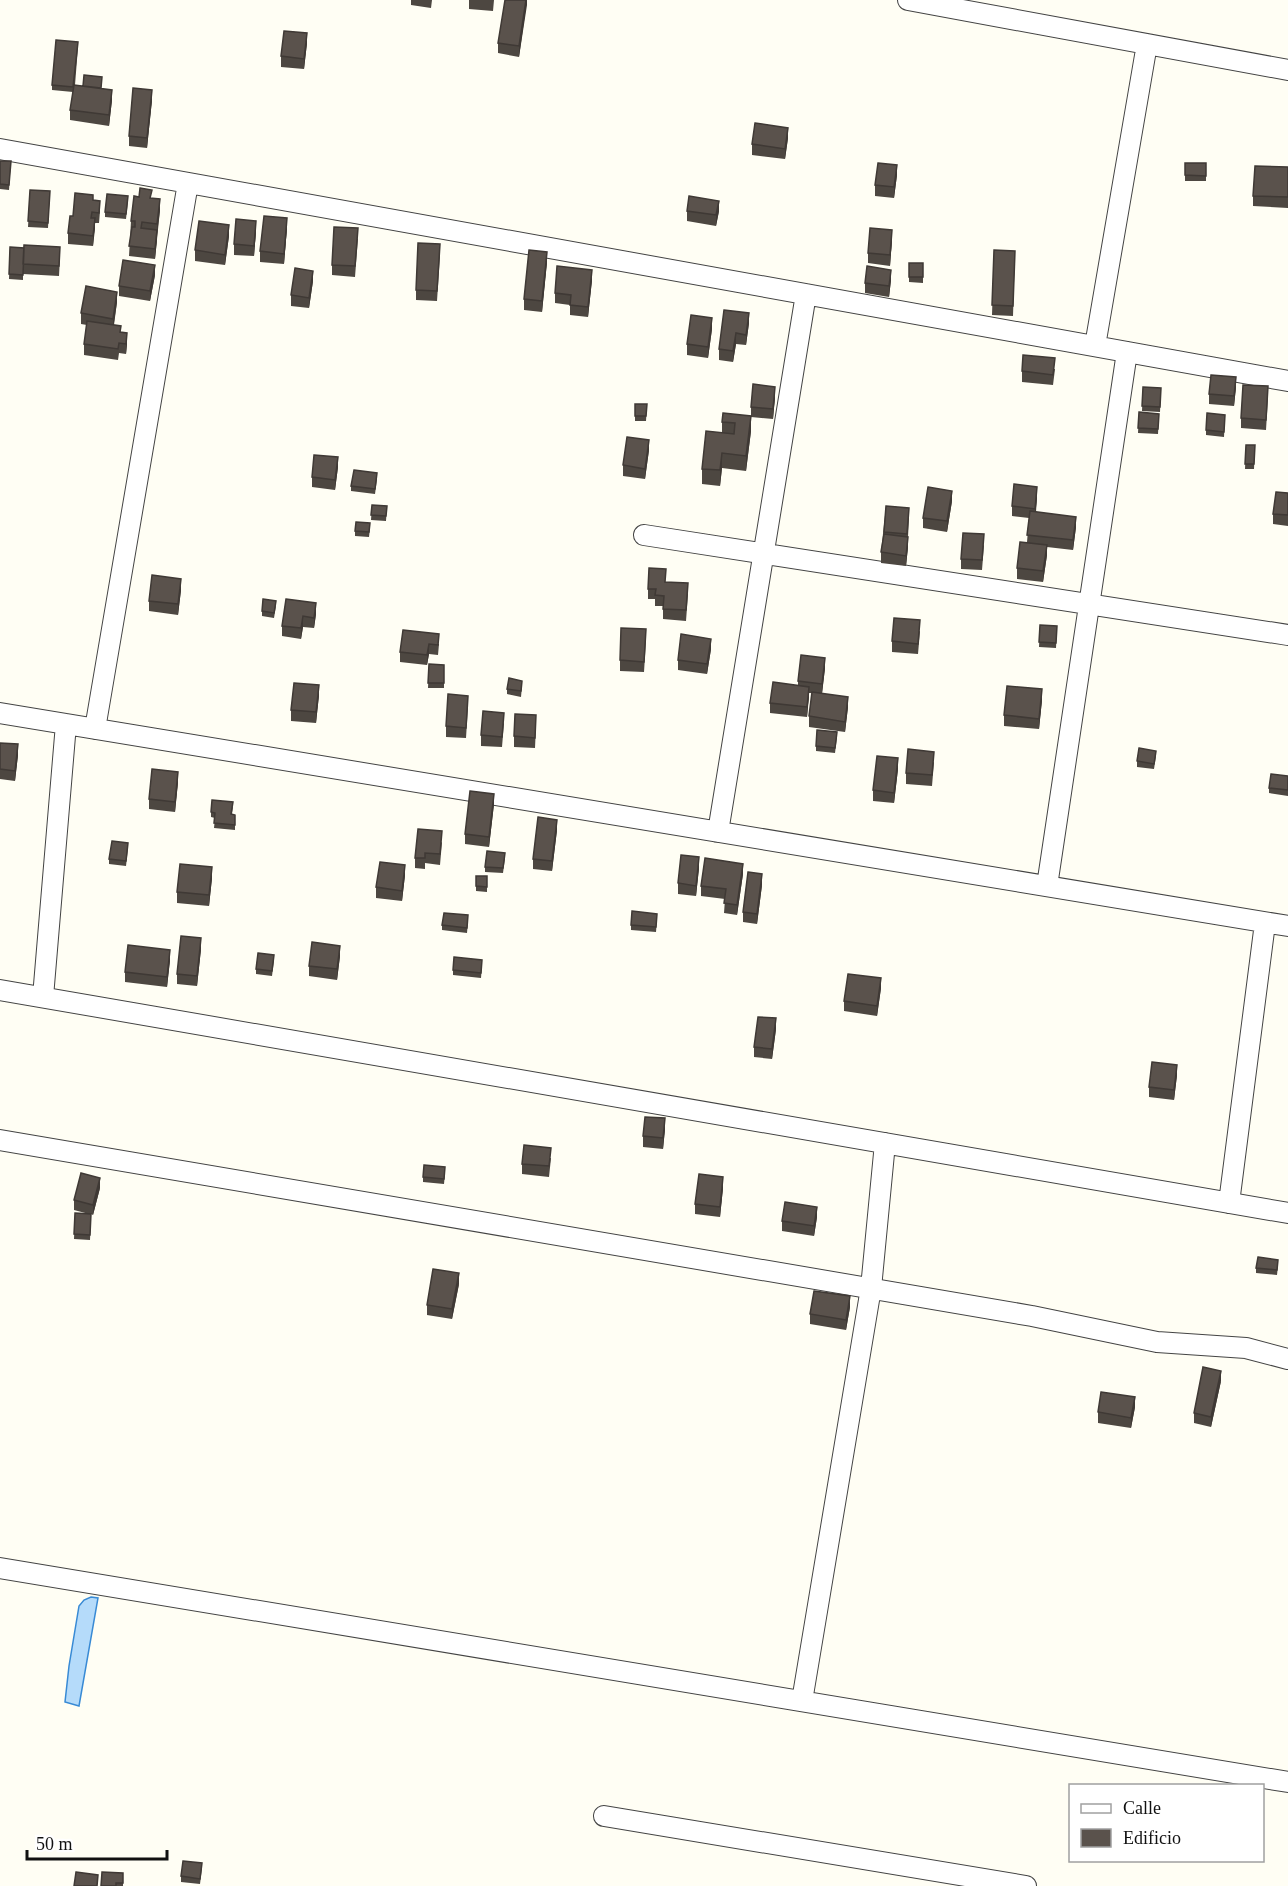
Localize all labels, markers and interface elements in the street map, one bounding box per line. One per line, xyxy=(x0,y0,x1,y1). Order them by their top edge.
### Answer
legend xyxy=(1069,1784,1264,1862)
text: Calle xyxy=(1123,1798,1161,1818)
scale bar xyxy=(27,1823,166,1861)
text: Edificio xyxy=(1123,1828,1181,1848)
text: 50 m xyxy=(36,1834,73,1854)

